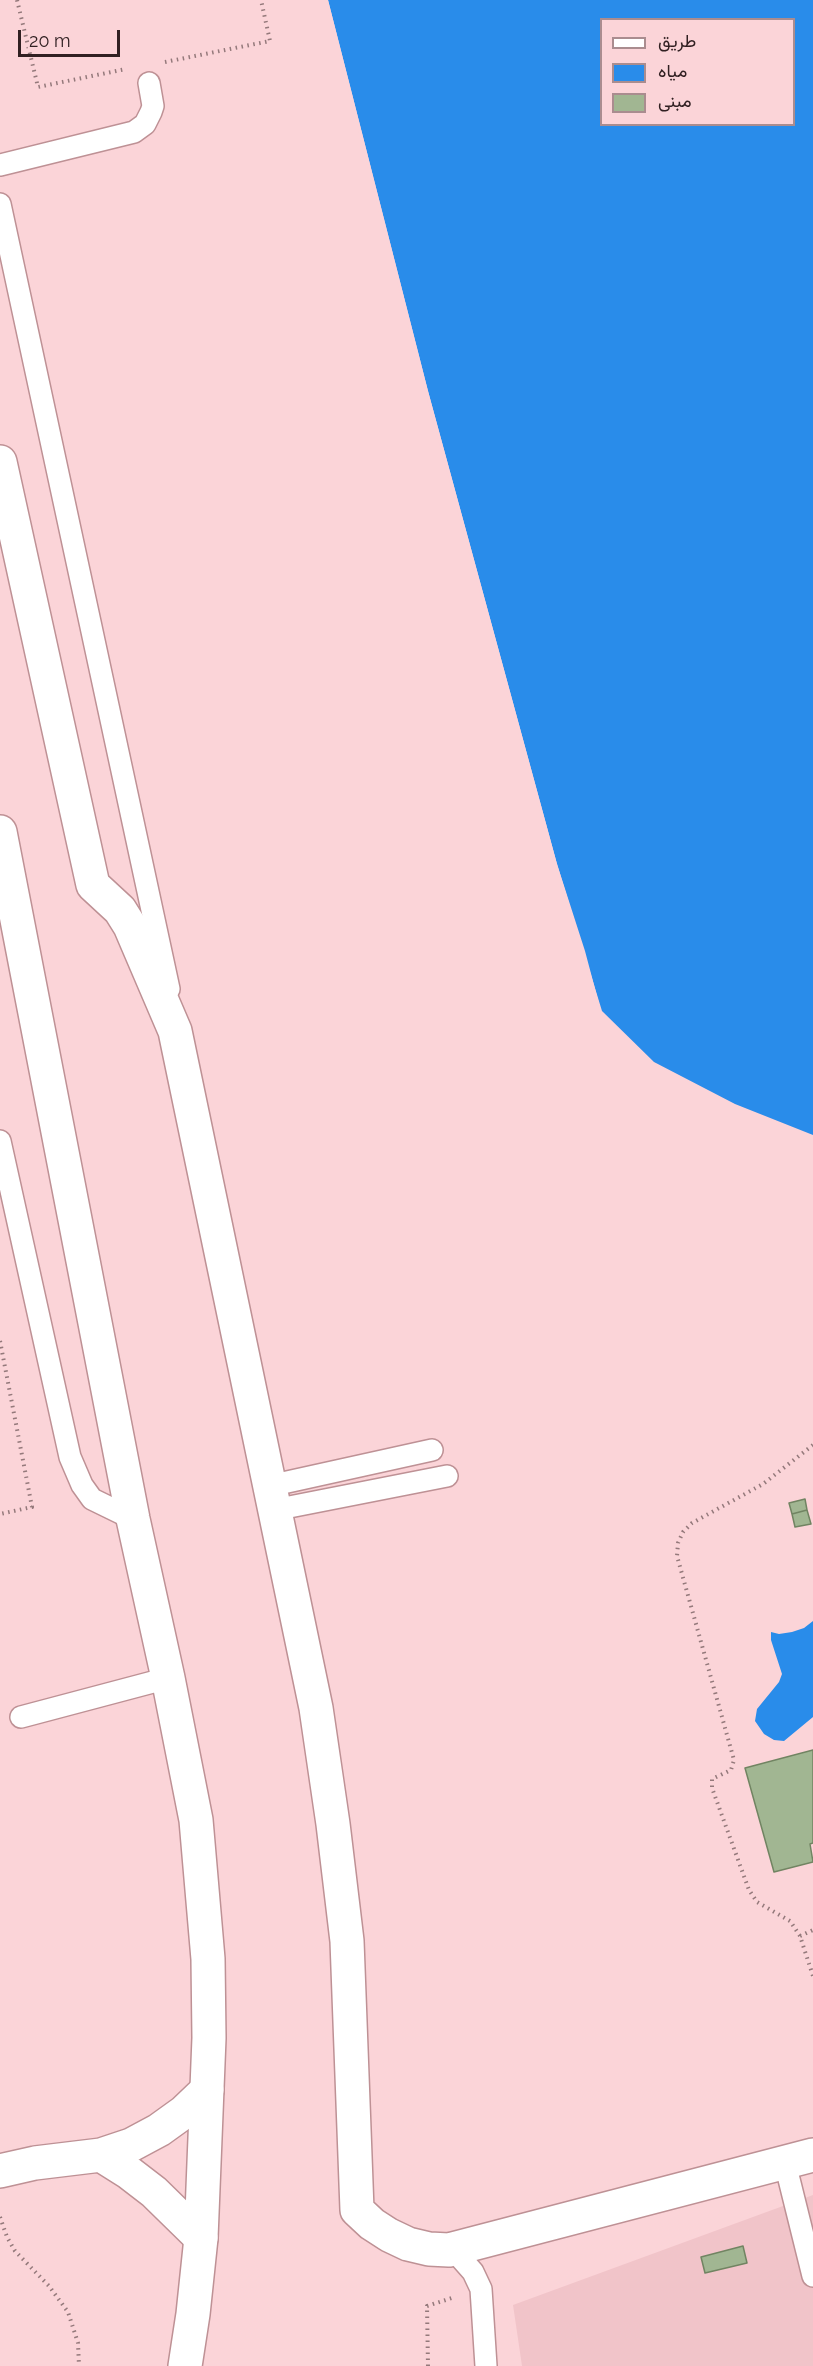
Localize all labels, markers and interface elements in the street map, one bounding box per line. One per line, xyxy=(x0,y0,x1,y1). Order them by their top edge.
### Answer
scale bar xyxy=(21,18,123,56)
legend xyxy=(600,18,795,126)
text: 20 m xyxy=(29,30,71,51)
text: طريق xyxy=(658,30,696,51)
text: مياه xyxy=(658,60,687,81)
text: مبنى xyxy=(658,90,692,111)

